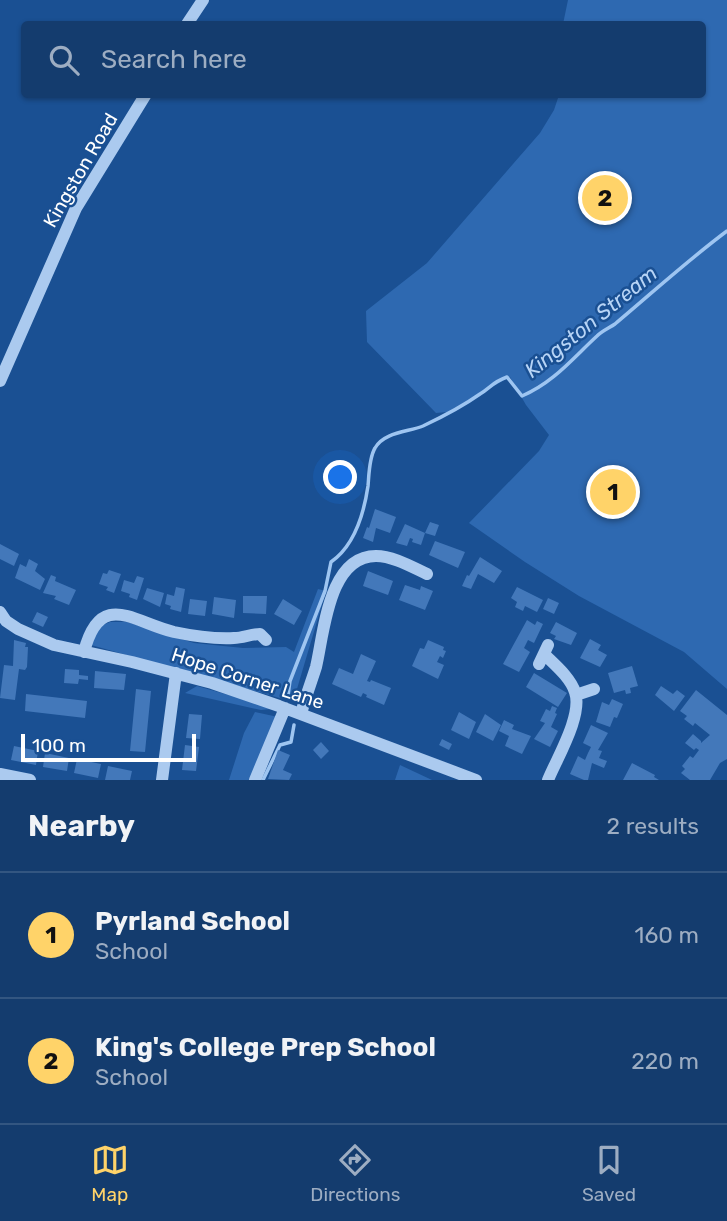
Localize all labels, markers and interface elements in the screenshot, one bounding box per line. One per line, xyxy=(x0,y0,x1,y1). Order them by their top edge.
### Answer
search box xyxy=(21,21,706,98)
icon: search xyxy=(45,41,83,79)
text: Search here xyxy=(101,44,247,75)
street label: Kingston Road xyxy=(38,109,122,231)
pin: 2 xyxy=(582,172,628,224)
water label: Kingston Stream xyxy=(519,261,662,383)
your location xyxy=(323,460,357,494)
pin: 1 xyxy=(590,466,636,518)
street label: Hope Corner Lane xyxy=(169,643,327,714)
scale bar xyxy=(21,731,196,763)
text: 100 m xyxy=(32,734,86,757)
text: Nearby xyxy=(28,808,135,844)
text: 2 results xyxy=(607,812,699,840)
text: Pyrland School xyxy=(95,906,290,937)
text: 1 xyxy=(45,921,57,949)
text: 160 m xyxy=(635,921,699,949)
text: School xyxy=(95,937,168,965)
text: King's College Prep School xyxy=(95,1032,436,1063)
text: 2 xyxy=(44,1047,58,1075)
text: 220 m xyxy=(631,1047,699,1075)
text: School xyxy=(95,1063,168,1091)
tab: Map xyxy=(91,1141,129,1206)
tab: Directions xyxy=(310,1141,400,1206)
tab: Saved xyxy=(582,1141,636,1206)

